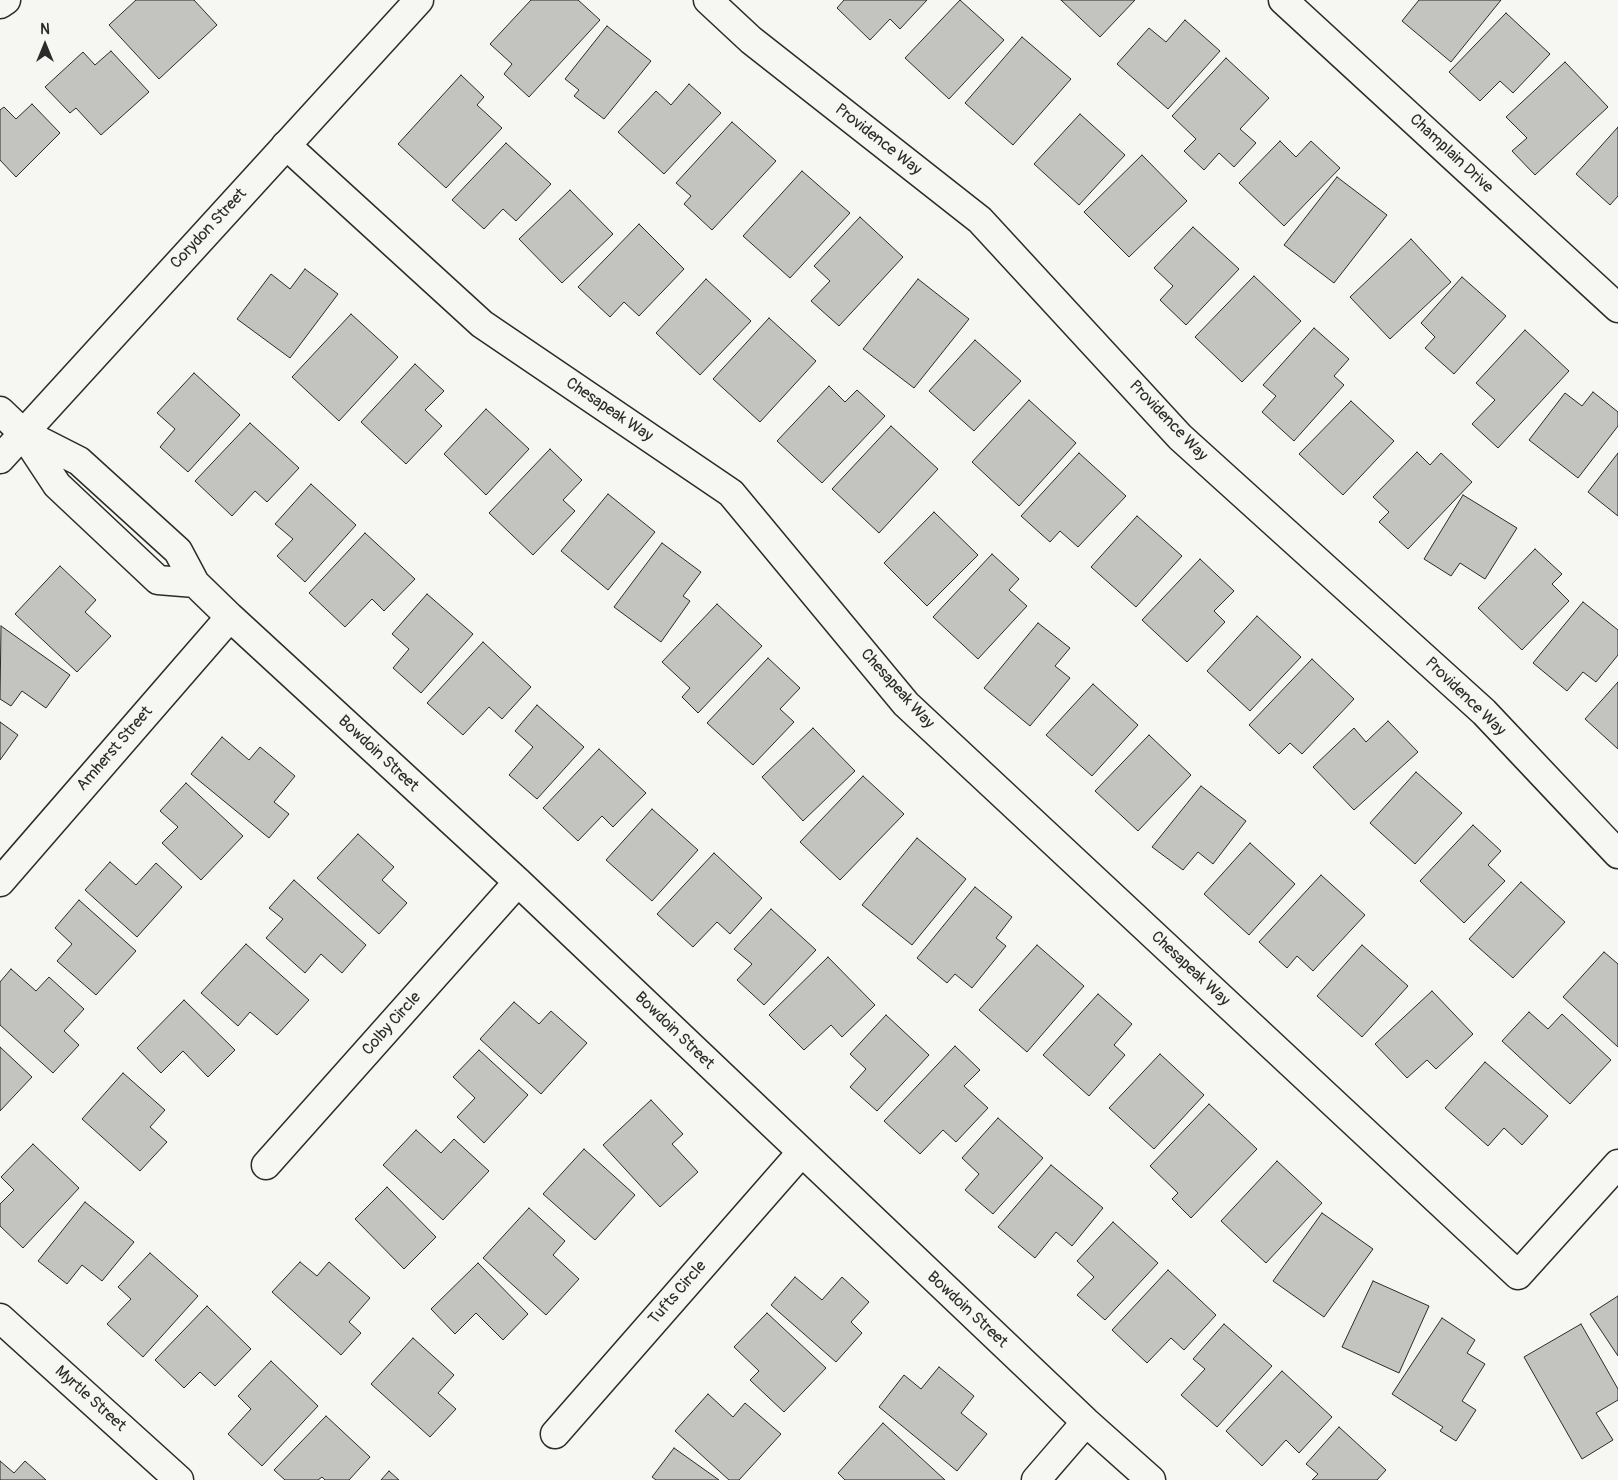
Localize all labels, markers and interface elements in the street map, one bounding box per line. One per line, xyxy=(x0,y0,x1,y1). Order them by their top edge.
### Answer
north arrow xyxy=(20,20,70,70)
text: N xyxy=(40,21,50,38)
street label: Providence Way xyxy=(831,100,925,180)
street label: Champlain Drive xyxy=(1405,110,1497,198)
street label: Corydon Street xyxy=(167,185,251,273)
street label: Chesapeak Way xyxy=(562,374,656,446)
street label: Providence Way xyxy=(1125,377,1211,465)
street label: Chesapeak Way xyxy=(856,645,938,733)
street label: Providence Way xyxy=(1421,654,1509,740)
street label: Amherst Street xyxy=(73,703,157,795)
street label: Bowdoin Street xyxy=(334,712,422,796)
street label: Chesapeak Way xyxy=(1147,928,1233,1010)
street label: Colby Circle xyxy=(359,988,425,1060)
street label: Bowdoin Street xyxy=(630,988,718,1074)
street label: Tufts Circle xyxy=(645,1257,711,1329)
street label: Bowdoin Street xyxy=(923,1268,1011,1352)
street label: Myrtle Street xyxy=(50,1362,130,1436)

